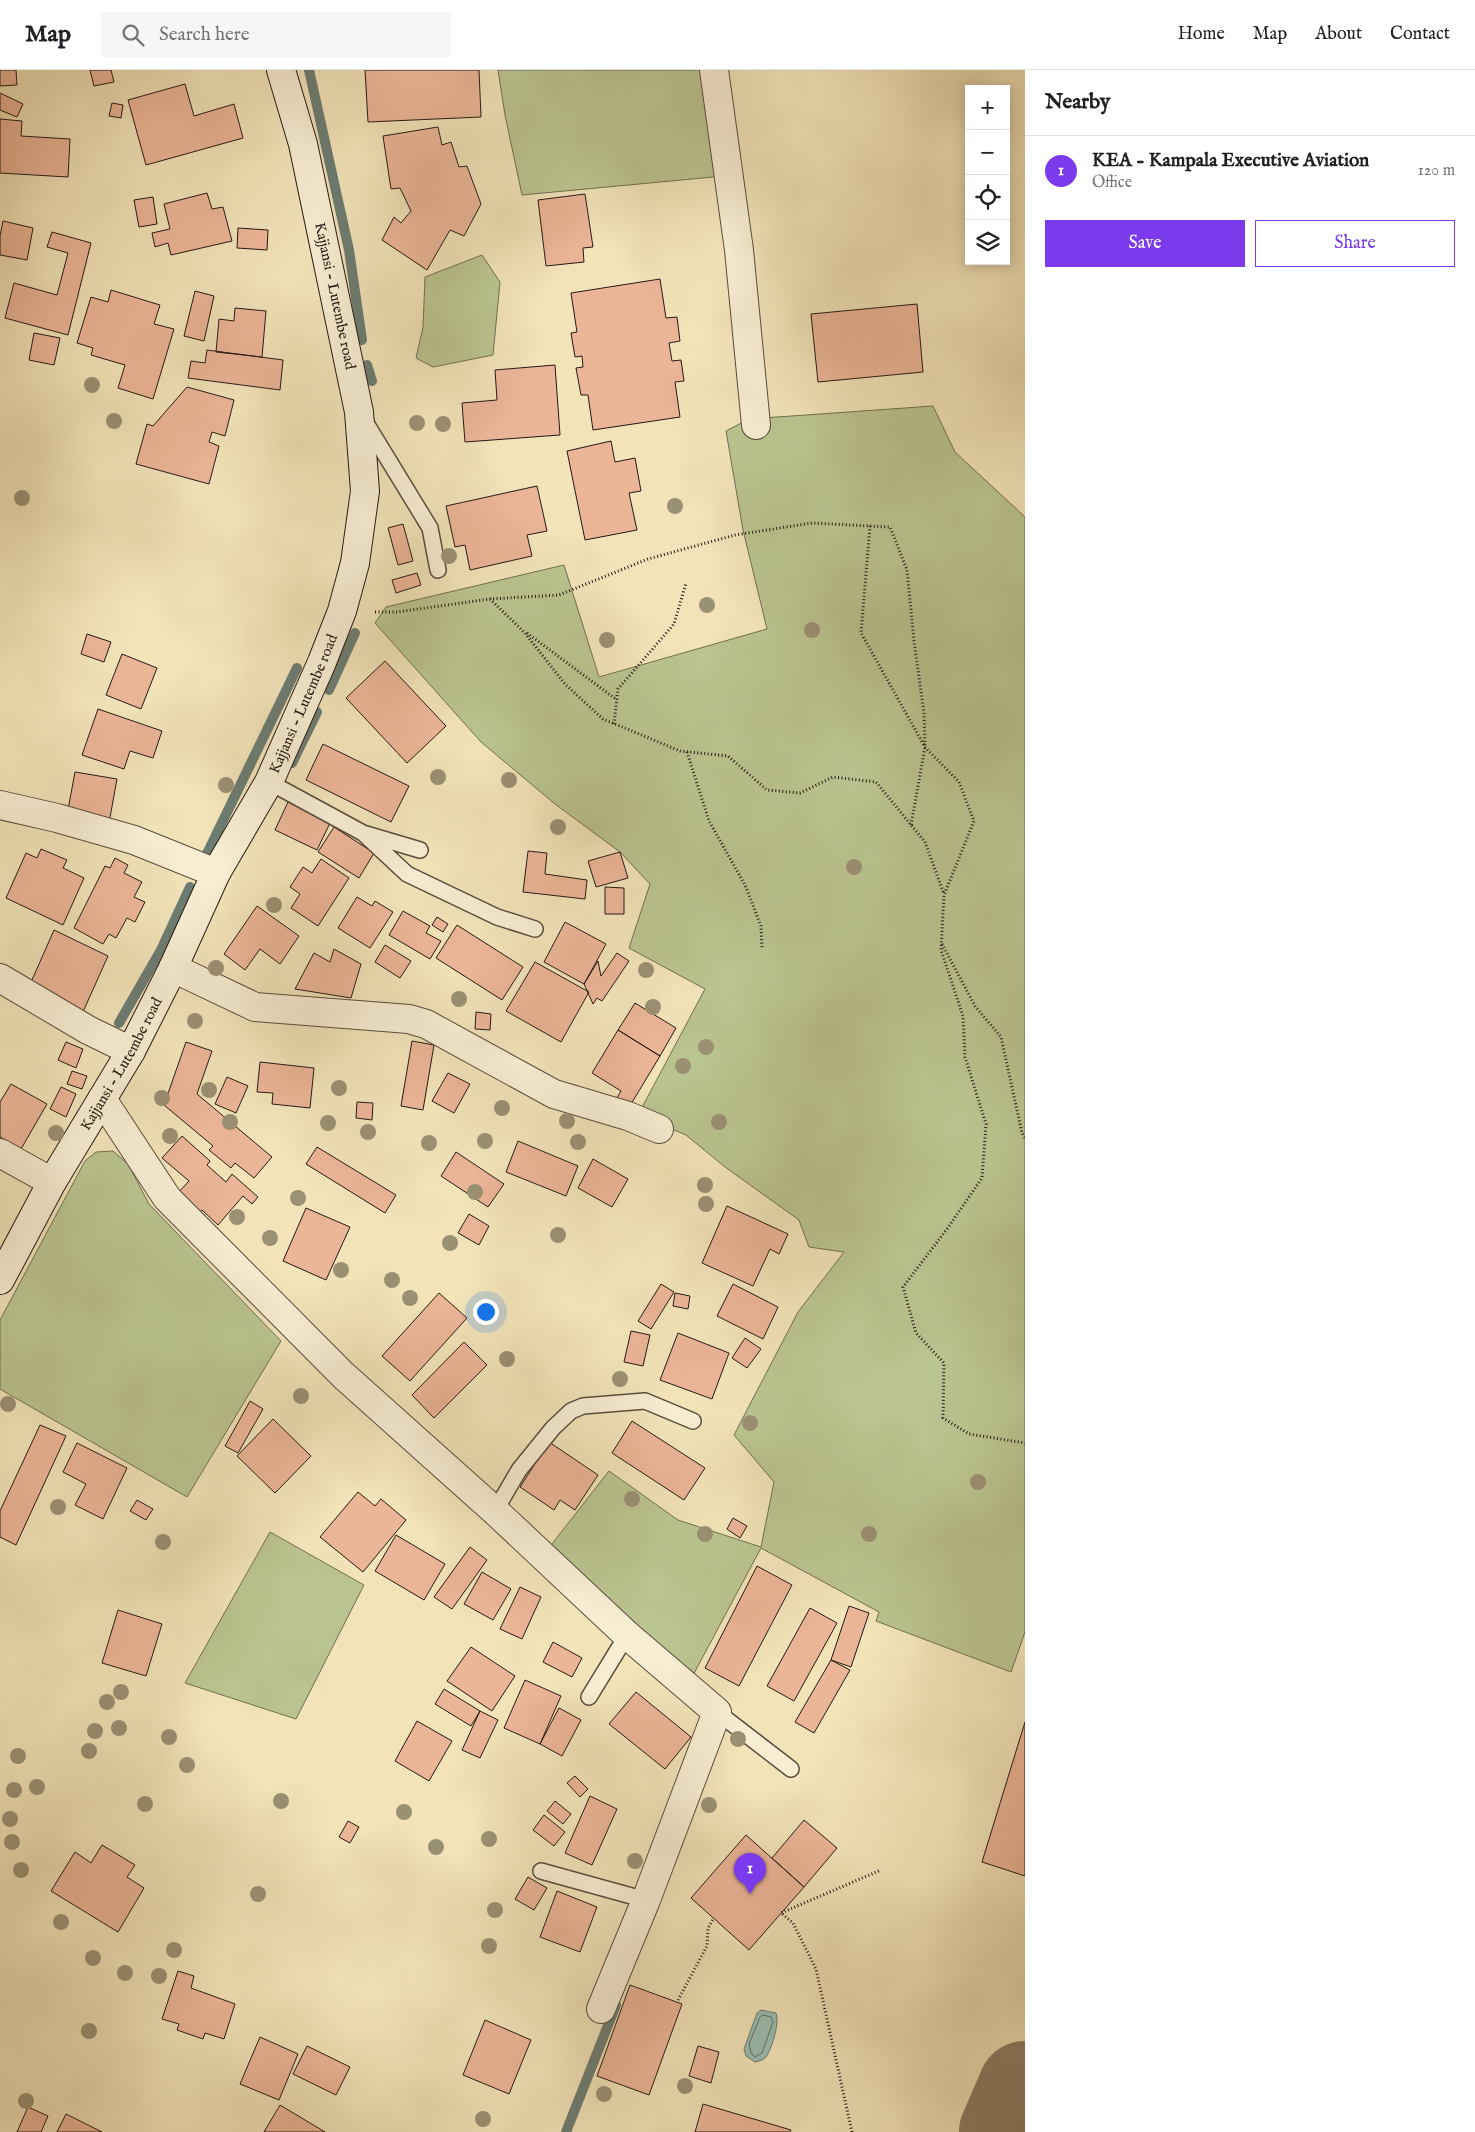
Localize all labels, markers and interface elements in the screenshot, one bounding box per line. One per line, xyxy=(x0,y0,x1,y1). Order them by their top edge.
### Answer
search box xyxy=(101,12,451,57)
text: Map xyxy=(25,19,71,50)
icon: search xyxy=(119,21,147,49)
text: Search here xyxy=(159,23,250,47)
text: Home xyxy=(1178,23,1225,46)
text: Map xyxy=(1253,23,1287,46)
text: About xyxy=(1315,23,1362,46)
text: Contact xyxy=(1390,23,1450,46)
map controls xyxy=(965,85,1010,265)
button: + xyxy=(965,85,1010,130)
text: Nearby xyxy=(1045,89,1110,116)
button: − xyxy=(965,130,1010,175)
text: KEA - Kampala Executive Aviation xyxy=(1092,149,1369,173)
text: 1 xyxy=(1058,161,1064,181)
text: 120 m xyxy=(1418,161,1455,181)
text: Office xyxy=(1092,173,1132,193)
button: locate xyxy=(965,175,1010,220)
button: layers xyxy=(965,220,1010,265)
button: Save xyxy=(1045,220,1245,267)
button: Share xyxy=(1255,220,1455,267)
street label: Kajjansi - Lutembe road xyxy=(310,221,360,372)
street label: Kajjansi - Lutembe road xyxy=(265,630,342,776)
street label: Kajjansi - Lutembe road xyxy=(76,993,167,1134)
your location xyxy=(473,1299,499,1325)
pin: 1 xyxy=(734,1853,766,1894)

